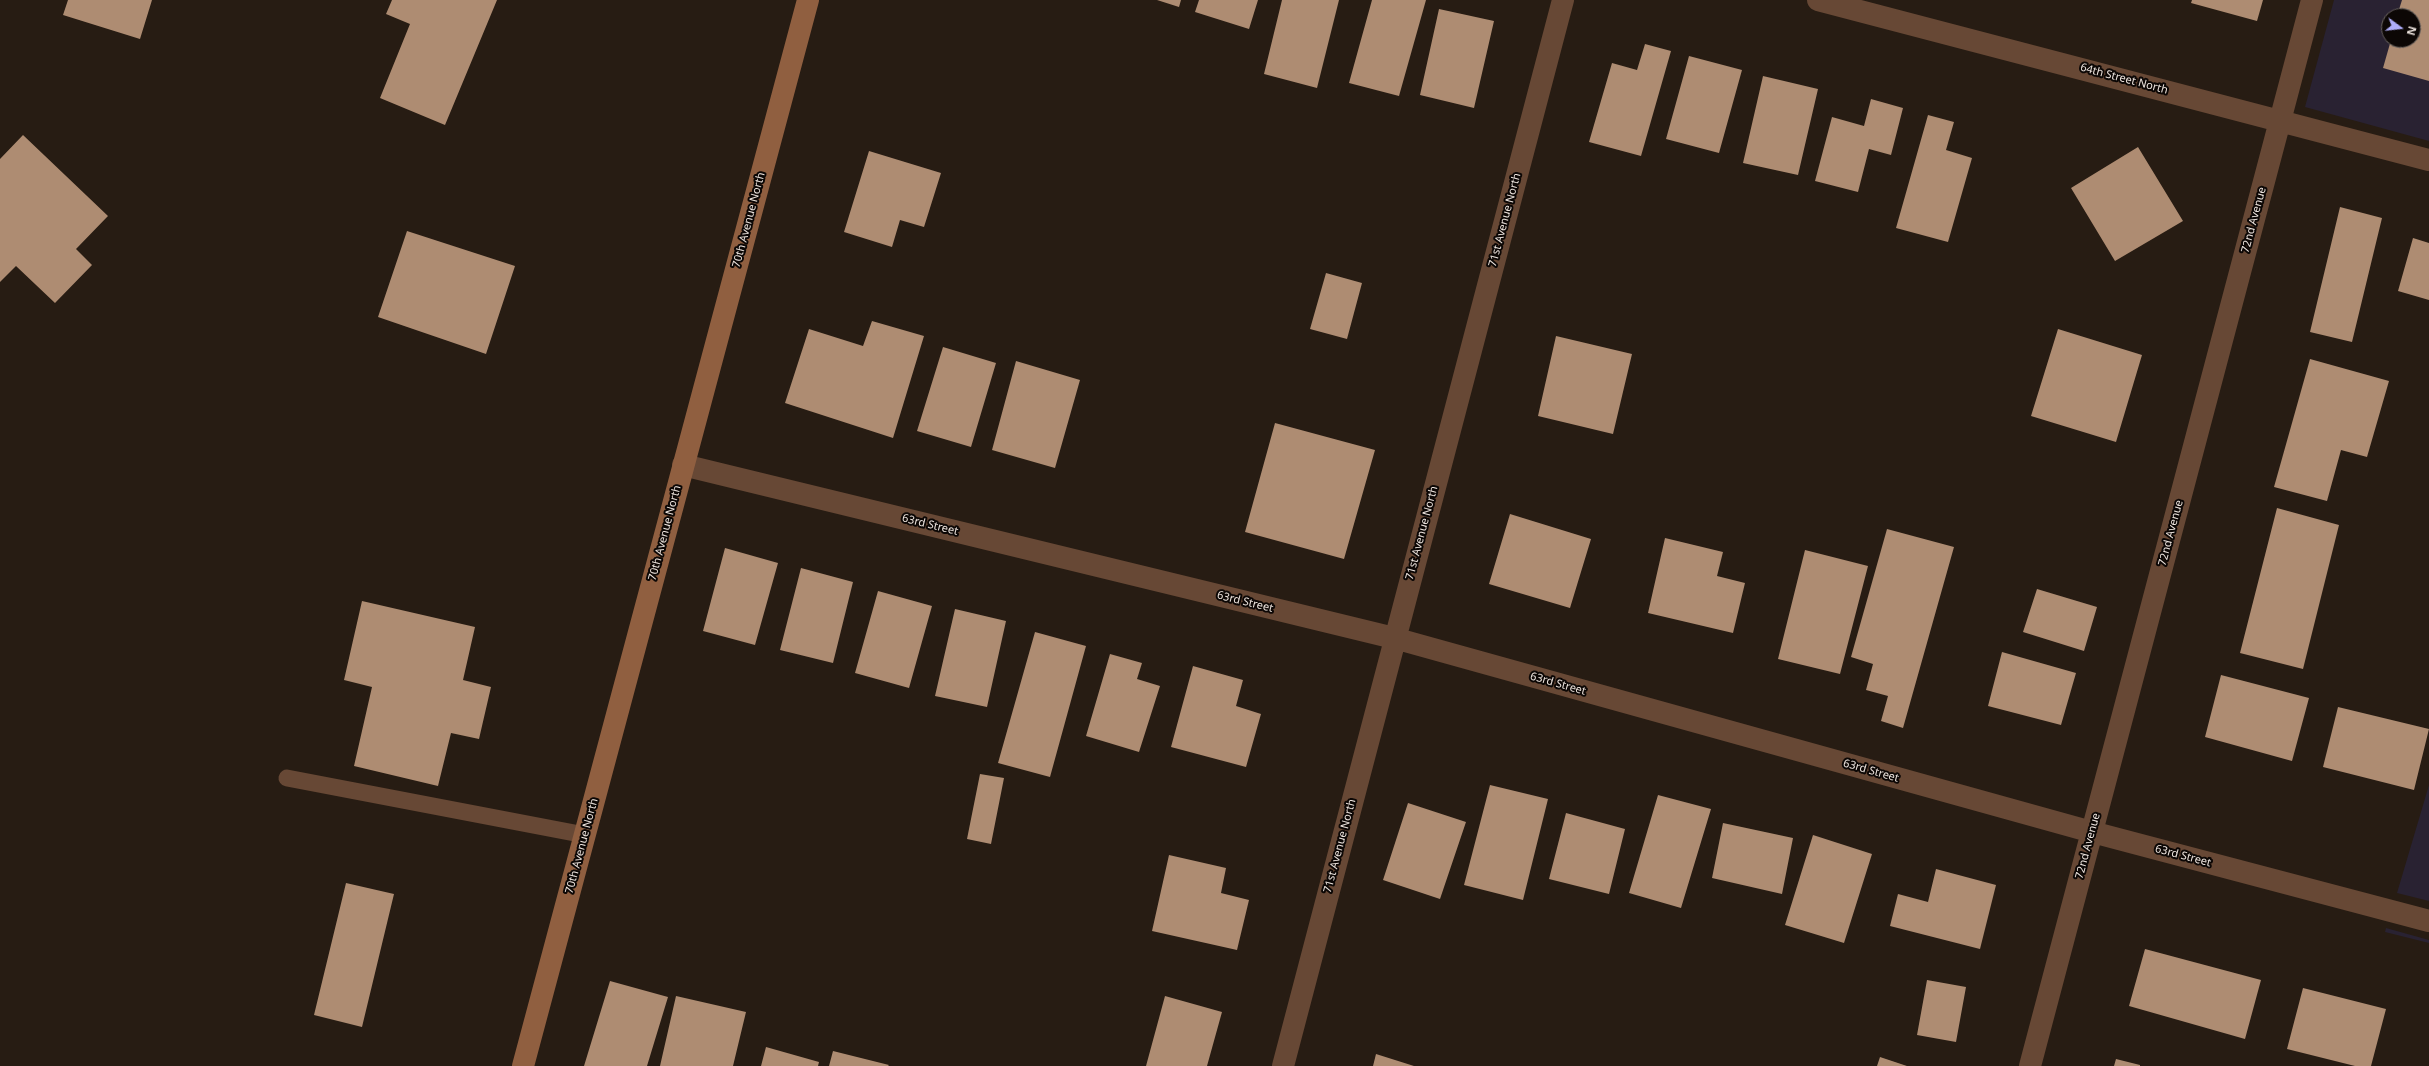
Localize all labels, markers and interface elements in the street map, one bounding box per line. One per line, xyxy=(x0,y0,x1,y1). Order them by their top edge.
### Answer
north arrow xyxy=(2381,8,2421,48)
text: N xyxy=(2404,25,2421,37)
street label: 64th Street North xyxy=(2079,61,2169,97)
street label: 70th Avenue North xyxy=(730,171,768,269)
street label: 71st Avenue North xyxy=(1486,172,1524,268)
street label: 72nd Avenue xyxy=(2239,186,2269,254)
street label: 70th Avenue North xyxy=(646,484,684,582)
street label: 71st Avenue North xyxy=(1403,485,1441,581)
street label: 72nd Avenue xyxy=(2156,499,2186,567)
street label: 63rd Street xyxy=(901,512,959,538)
street label: 63rd Street xyxy=(1216,589,1274,615)
street label: 63rd Street xyxy=(1529,670,1587,698)
street label: 63rd Street xyxy=(1842,757,1900,785)
street label: 70th Avenue North xyxy=(563,797,601,895)
street label: 71st Avenue North xyxy=(1321,798,1359,894)
street label: 72nd Avenue xyxy=(2073,812,2103,880)
street label: 63rd Street xyxy=(2154,842,2212,870)

